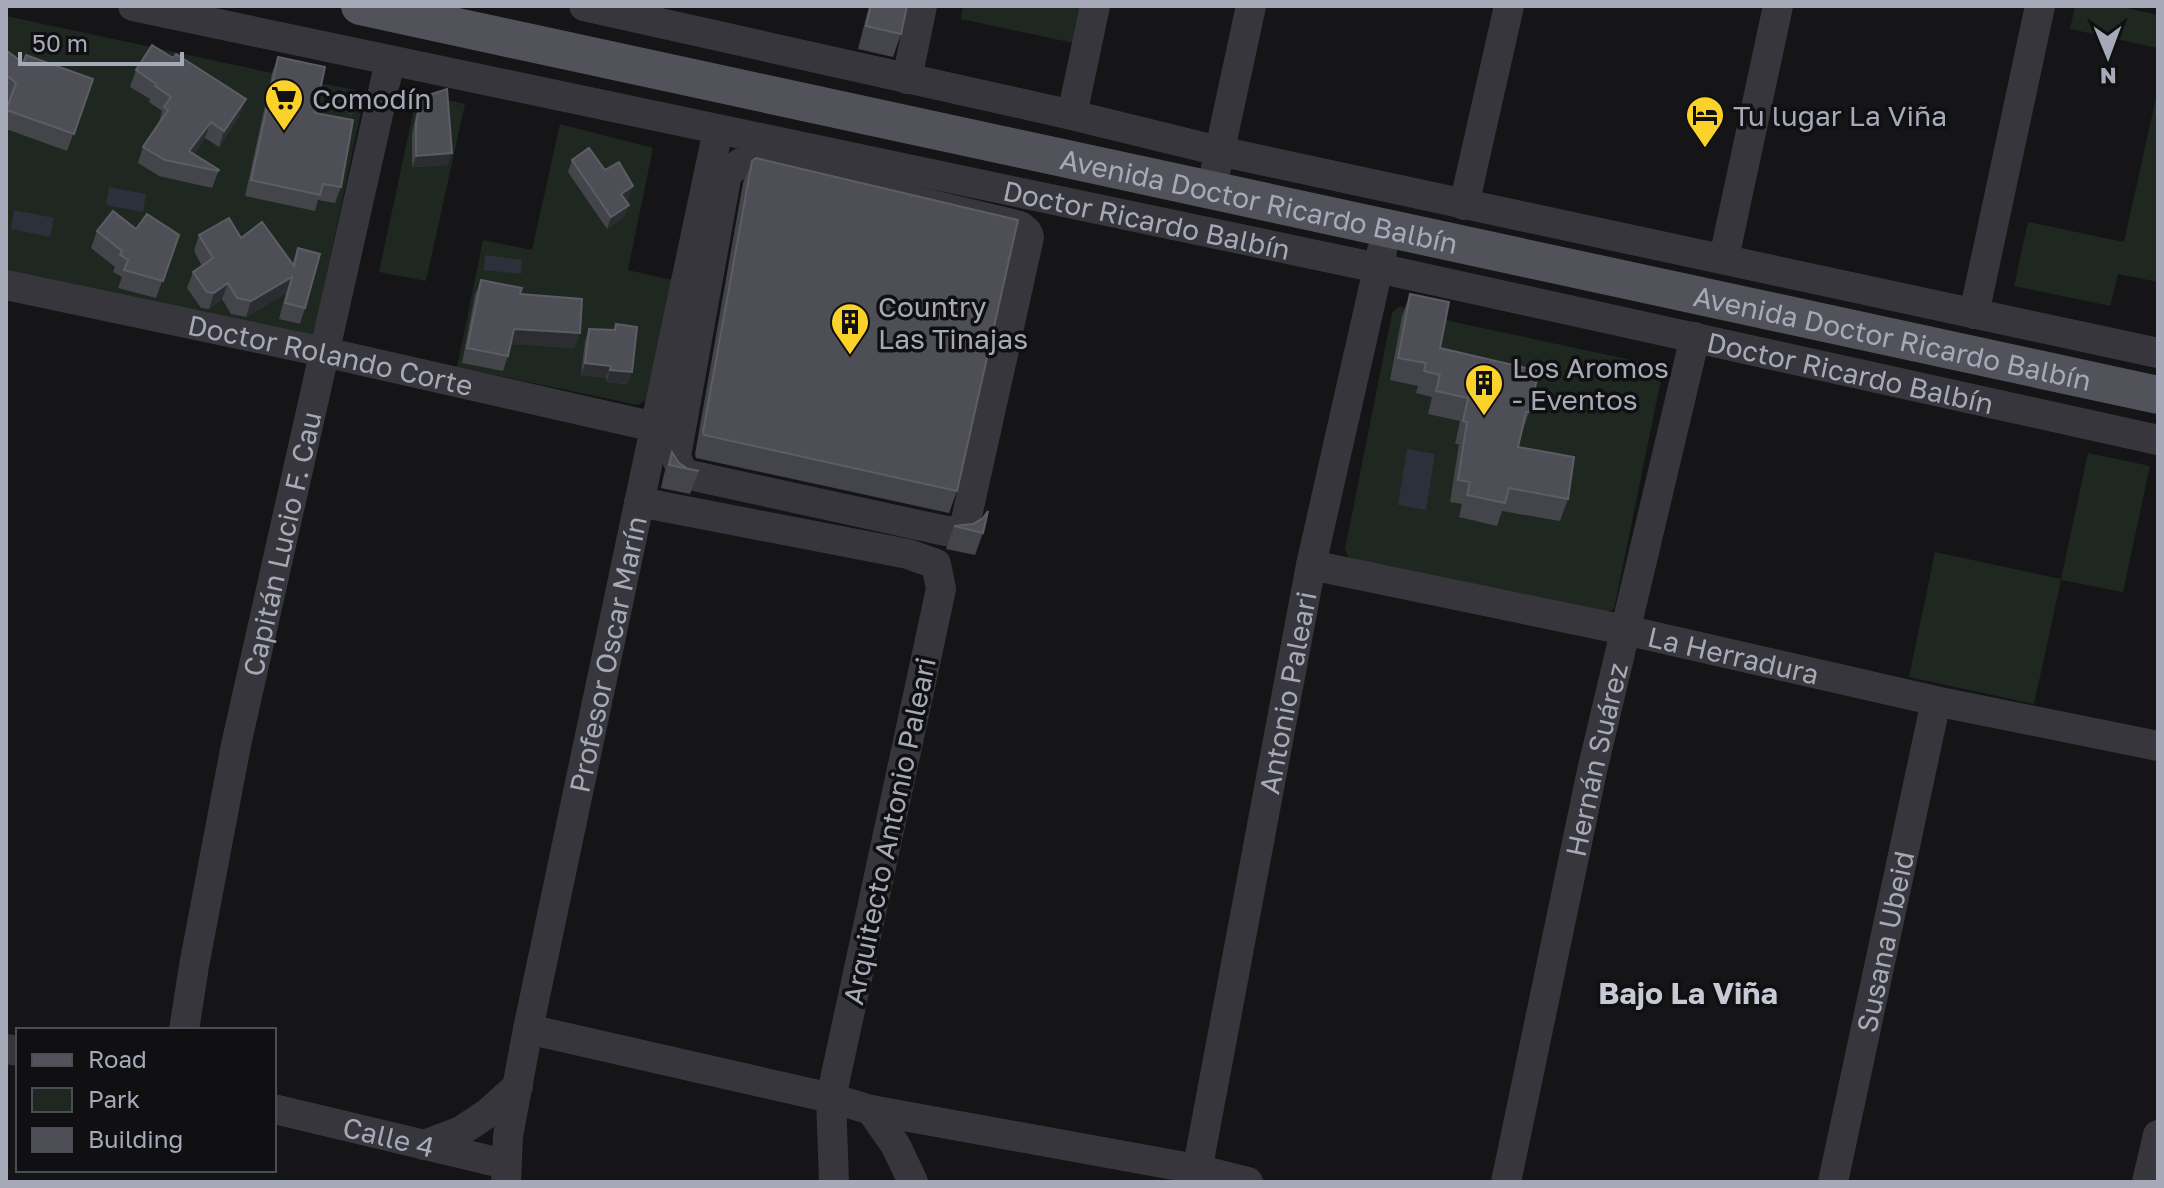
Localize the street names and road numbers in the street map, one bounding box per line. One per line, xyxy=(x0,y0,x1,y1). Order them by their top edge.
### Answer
street label: Avenida Doctor Ricardo Balbín xyxy=(1057,142,1461,260)
street label: Doctor Ricardo Balbín xyxy=(1000,173,1292,267)
street label: Avenida Doctor Ricardo Balbín xyxy=(1690,279,2094,397)
street label: Doctor Rolando Corte xyxy=(185,307,476,402)
street label: Doctor Ricardo Balbín xyxy=(1704,325,1996,419)
street label: Capitán Lucio F. Cau xyxy=(236,408,327,679)
street label: Profesor Oscar Marín xyxy=(562,513,652,795)
street label: Antonio Paleari xyxy=(1252,589,1322,797)
street label: La Herradura xyxy=(1645,619,1822,690)
street label: Arquitecto Antonio Paleari xyxy=(836,654,942,1008)
street label: Hernán Suárez xyxy=(1558,659,1634,859)
street label: Susana Ubeid xyxy=(1849,848,1920,1035)
street label: Calle 4 xyxy=(340,1110,438,1163)

